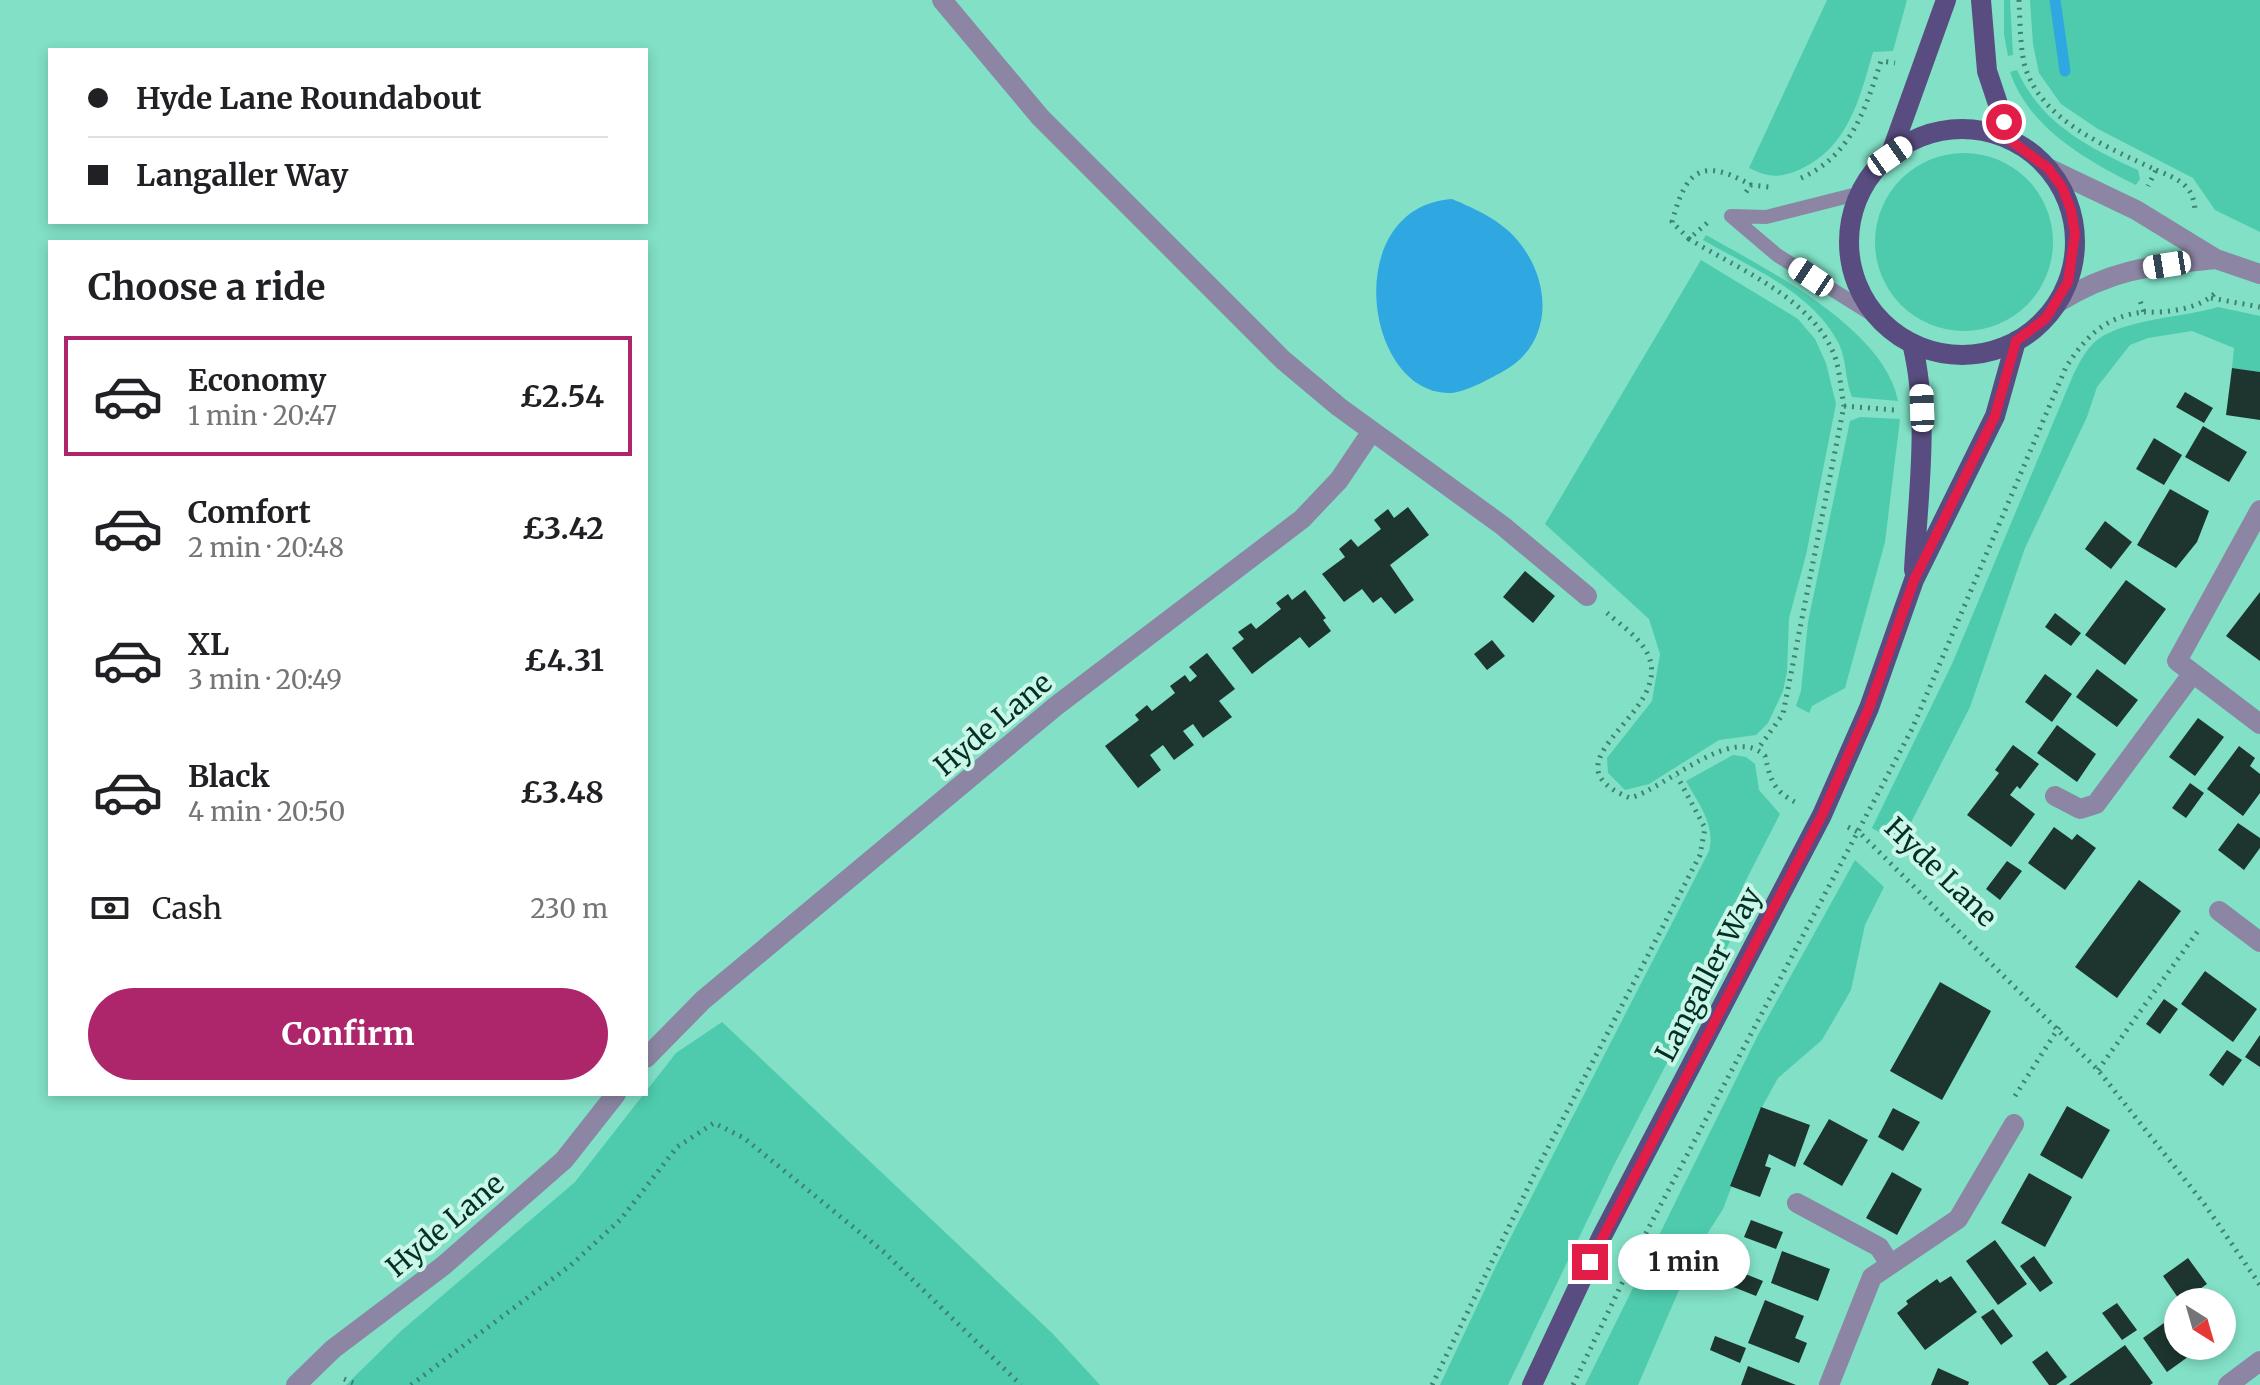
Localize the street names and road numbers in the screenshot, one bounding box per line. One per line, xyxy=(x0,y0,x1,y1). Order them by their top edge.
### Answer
street label: Hyde Lane xyxy=(927,664,1059,784)
street label: Hyde Lane xyxy=(1877,810,2005,934)
street label: Langaller Way xyxy=(1647,880,1769,1067)
street label: Hyde Lane xyxy=(379,1165,511,1285)

